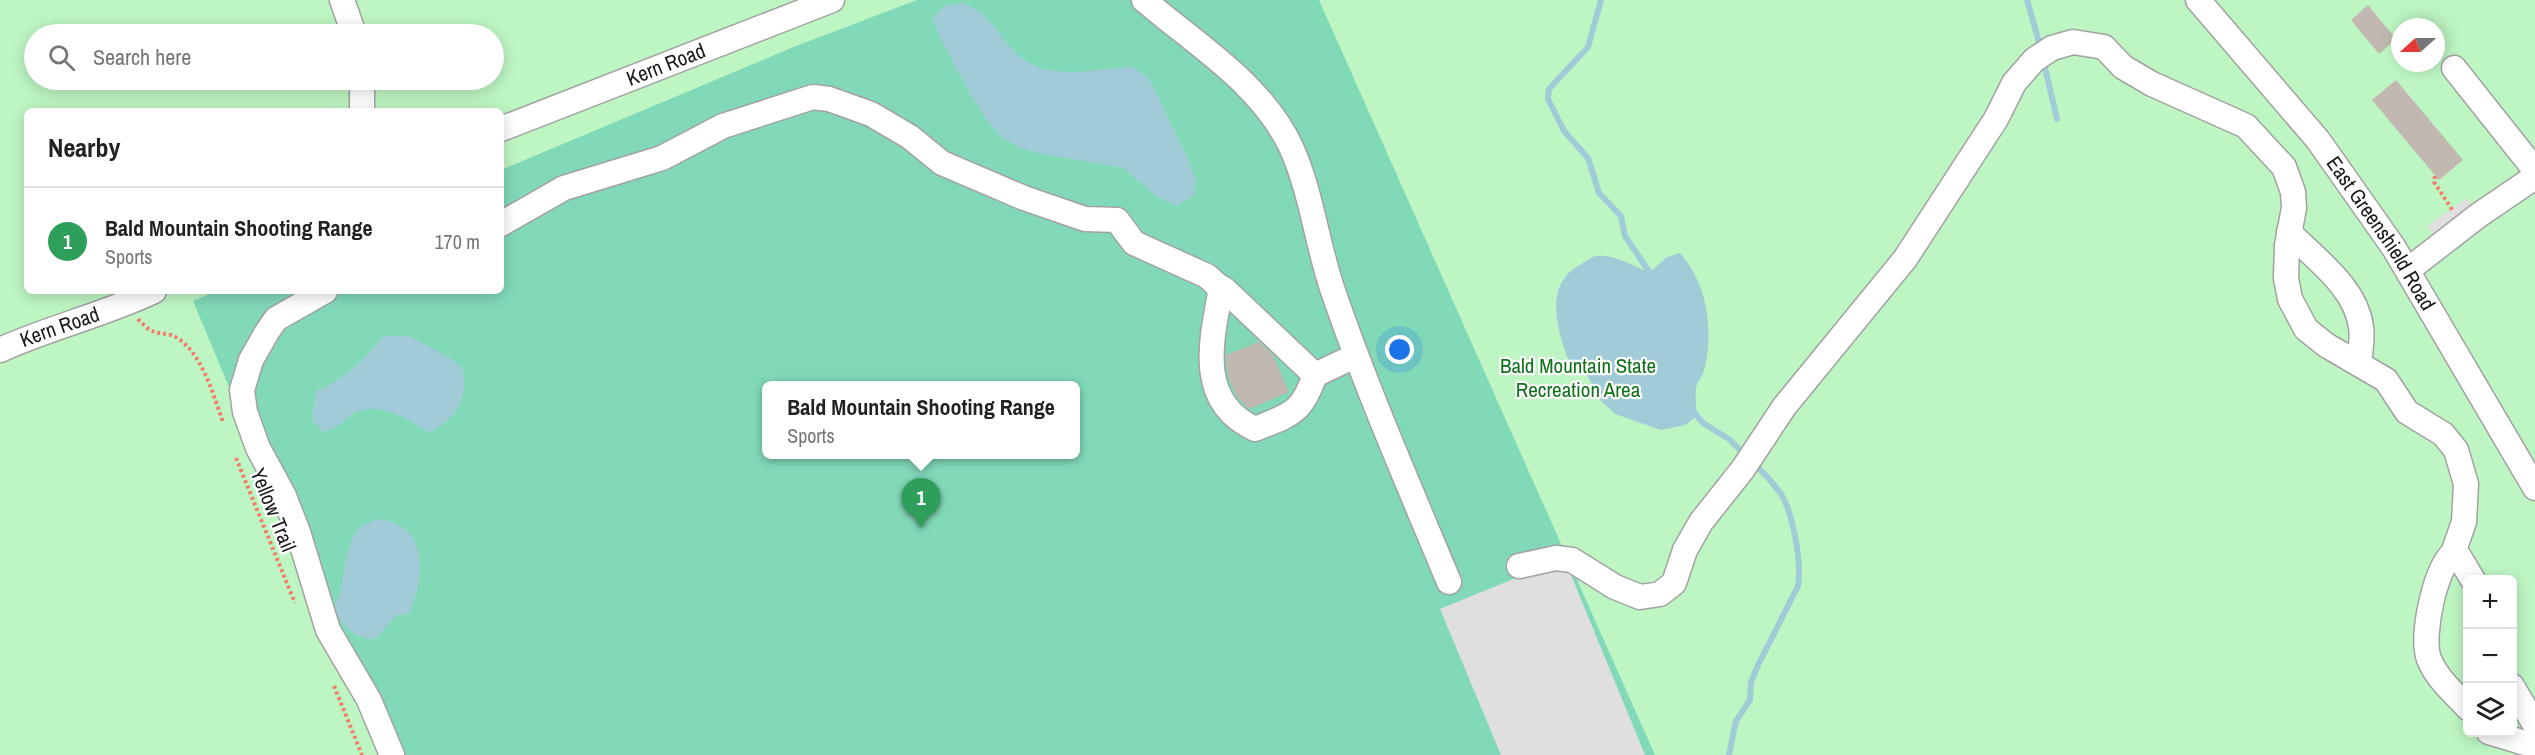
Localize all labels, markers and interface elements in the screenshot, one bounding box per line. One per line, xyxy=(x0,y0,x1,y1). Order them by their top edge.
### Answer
north arrow xyxy=(2391,18,2445,72)
search box xyxy=(24,24,504,90)
street label: Kern Road xyxy=(622,36,709,93)
icon: search xyxy=(45,41,78,74)
text: Search here xyxy=(93,42,191,72)
text: Nearby xyxy=(48,130,120,165)
street label: East Greenshield Road xyxy=(2320,150,2442,316)
text: Bald Mountain Shooting Range xyxy=(105,213,373,243)
text: 1 xyxy=(63,228,72,255)
text: 170 m xyxy=(434,228,480,255)
text: Sports xyxy=(105,243,152,270)
street label: Kern Road xyxy=(16,299,103,354)
your location xyxy=(1385,335,1414,364)
park label: Bald Mountain State Recreation Area xyxy=(1500,351,1656,404)
popup xyxy=(762,381,1080,459)
text: Bald Mountain Shooting Range xyxy=(787,392,1055,422)
text: Sports xyxy=(787,422,835,449)
street label: Yellow Trail xyxy=(244,464,303,556)
pin: 1 xyxy=(902,478,940,528)
map controls xyxy=(2463,575,2517,737)
button: + xyxy=(2463,575,2517,629)
button: − xyxy=(2463,629,2517,683)
button: layers xyxy=(2463,683,2517,737)

